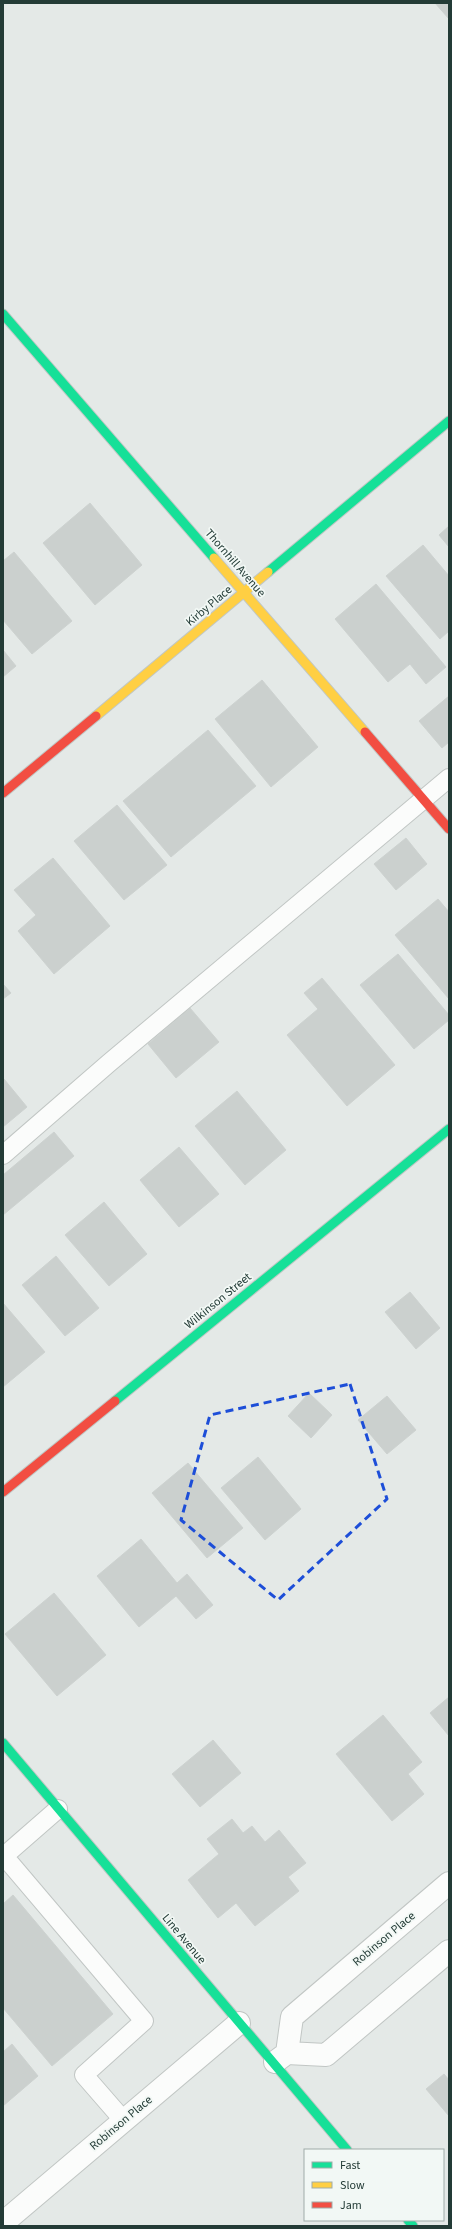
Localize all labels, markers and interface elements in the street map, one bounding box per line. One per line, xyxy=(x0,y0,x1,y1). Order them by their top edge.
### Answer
street label: Thornhill Avenue xyxy=(201,525,269,601)
street label: Kirby Place xyxy=(182,582,236,630)
street label: Wilkinson Street xyxy=(181,1269,255,1333)
street label: Robinson Place xyxy=(349,1908,419,1970)
street label: Line Avenue xyxy=(158,1910,210,1968)
street label: Robinson Place xyxy=(86,2092,156,2154)
legend xyxy=(304,2149,444,2221)
text: Fast xyxy=(340,2157,360,2174)
text: Slow xyxy=(340,2177,365,2194)
text: Jam xyxy=(340,2197,362,2214)

